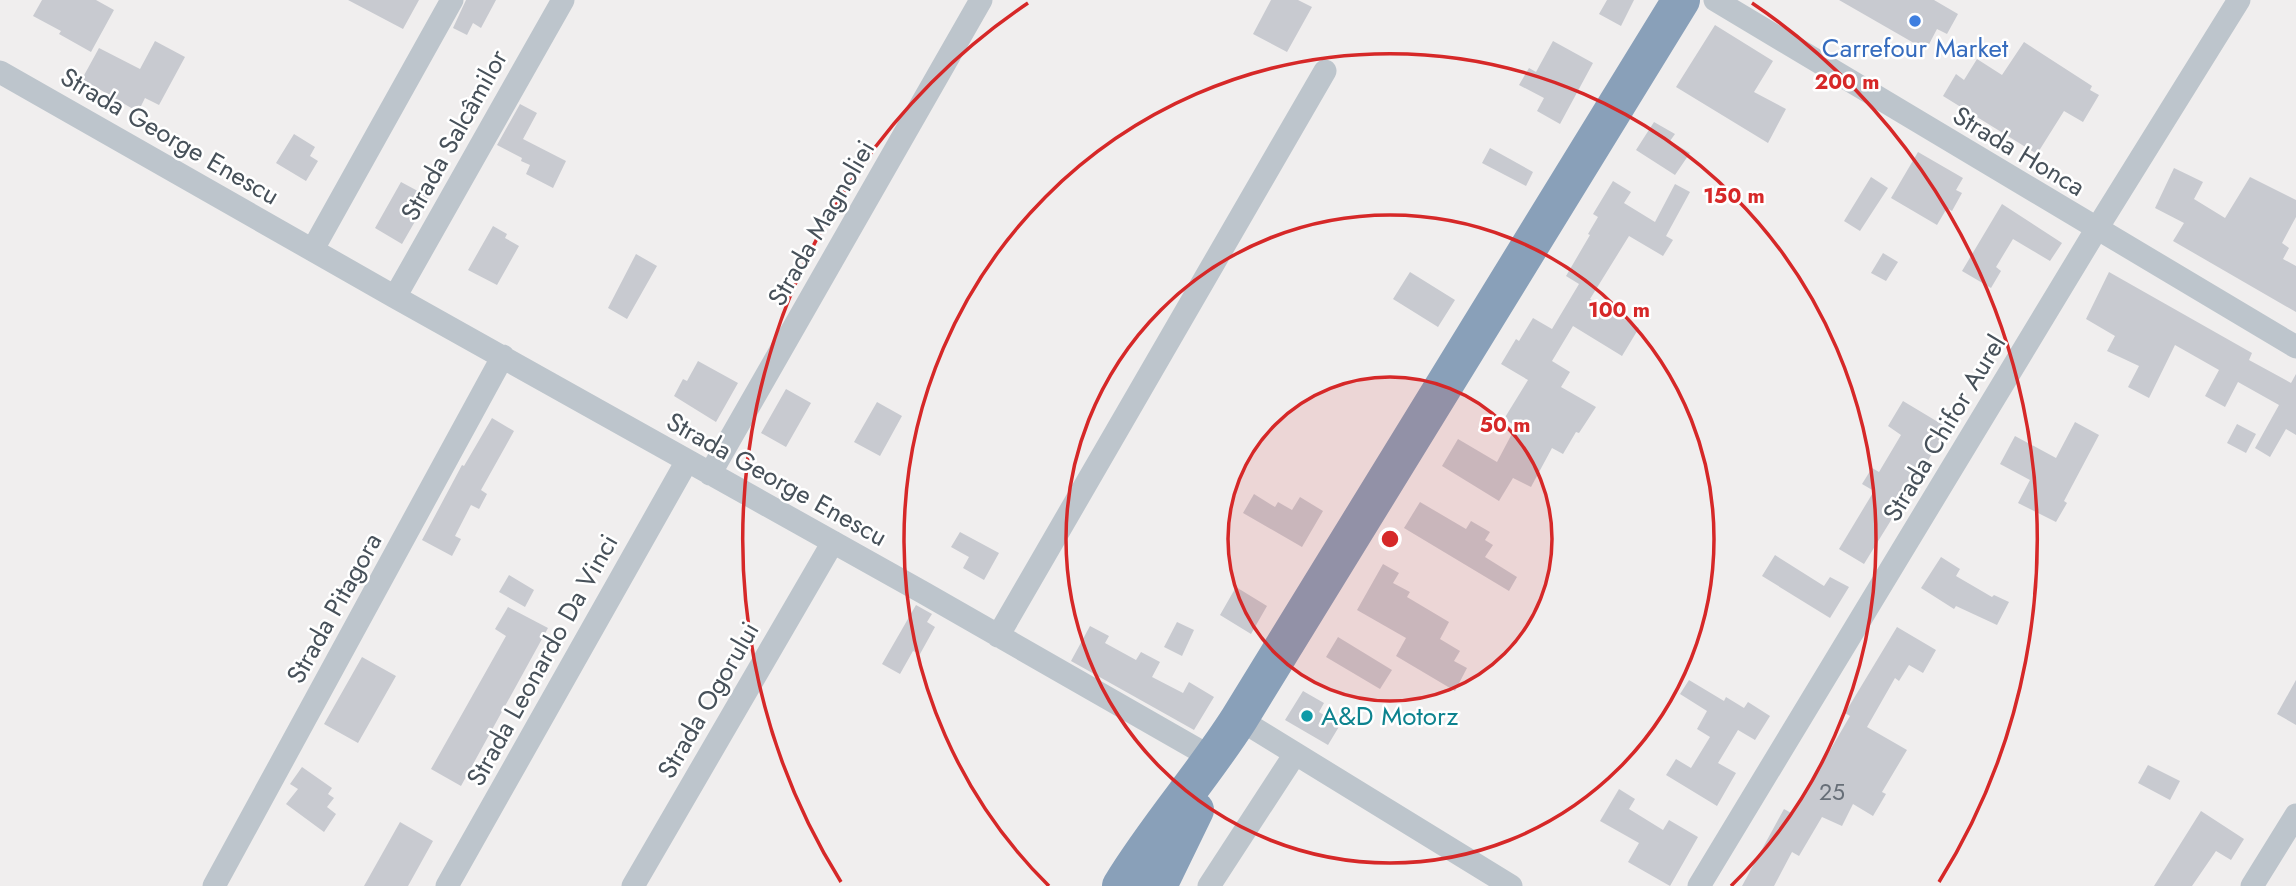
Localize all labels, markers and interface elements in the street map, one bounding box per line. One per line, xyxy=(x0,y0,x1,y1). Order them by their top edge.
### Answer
marker: Carrefour Market xyxy=(1907,13,1923,29)
place label: Carrefour Market xyxy=(1822,29,2009,67)
street label: Strada Salcâmilor xyxy=(391,42,517,228)
street label: Strada George Enescu xyxy=(53,58,287,214)
text: 200 m xyxy=(1814,67,1880,97)
street label: Strada Honca xyxy=(1946,96,2092,206)
street label: Strada Magnoliei xyxy=(758,133,884,313)
text: 150 m xyxy=(1703,181,1765,211)
text: 100 m xyxy=(1588,295,1650,325)
street label: Strada Chifor Aurel xyxy=(1873,327,2015,529)
street label: Strada George Enescu xyxy=(660,402,894,556)
text: 50 m xyxy=(1480,410,1530,440)
street label: Strada Pitagora xyxy=(277,526,391,690)
street label: Strada Leonardo Da Vinci xyxy=(457,527,627,793)
centre of rings xyxy=(1378,527,1402,551)
street label: Strada Ogorului xyxy=(648,614,768,786)
place label: A&D Motorz xyxy=(1321,697,1459,735)
marker: A&D Motorz xyxy=(1299,708,1315,724)
house number: 25 xyxy=(1819,775,1845,809)

